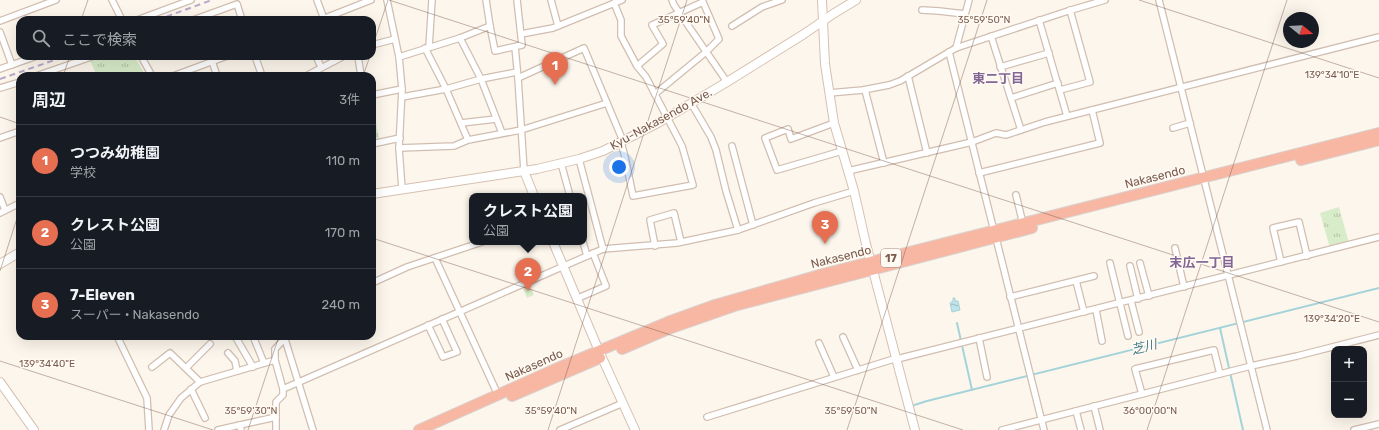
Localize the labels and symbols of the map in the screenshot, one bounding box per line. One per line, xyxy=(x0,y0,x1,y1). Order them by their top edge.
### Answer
north arrow xyxy=(1283,12,1319,48)
text: 35°59'40"N xyxy=(658,14,710,26)
text: 35°59'50"N xyxy=(958,14,1010,26)
pin: 1 xyxy=(542,52,568,85)
text: 139°34'10"E xyxy=(1305,69,1359,81)
district label: 東二丁目 xyxy=(972,71,1024,86)
street label: Kyu-Nakasendo Ave. xyxy=(608,85,714,153)
your location xyxy=(609,157,629,177)
street label: Nakasendo xyxy=(1123,163,1187,191)
pin: 3 xyxy=(812,211,838,244)
street label: Nakasendo xyxy=(809,243,873,271)
road number: 17 xyxy=(881,249,901,267)
district label: 末広一丁目 xyxy=(1169,255,1235,270)
pin: 2 xyxy=(515,258,541,291)
text: 139°34'20"E xyxy=(1304,313,1360,325)
water label: 芝川 xyxy=(1130,336,1160,357)
street label: Nakasendo xyxy=(503,346,565,384)
text: 139°34'40"E xyxy=(19,358,75,370)
text: 35°59'30"N xyxy=(225,405,278,417)
text: 35°59'40"N xyxy=(525,405,577,417)
text: 35°59'50"N xyxy=(825,405,877,417)
text: 36°00'00"N xyxy=(1123,405,1177,417)

